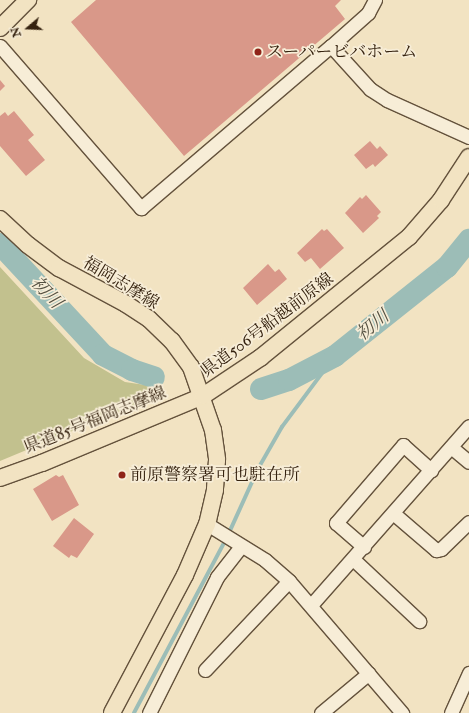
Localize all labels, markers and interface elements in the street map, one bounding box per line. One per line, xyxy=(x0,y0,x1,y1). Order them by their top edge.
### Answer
north arrow xyxy=(8,8,48,48)
text: N xyxy=(8,25,24,39)
place label: スーパービバホーム xyxy=(266,42,418,62)
marker: スーパービバホーム xyxy=(253,47,263,57)
street label: 福岡志摩線 xyxy=(79,252,163,314)
street label: 県道506号船越前原線 xyxy=(197,269,337,381)
water label: 初川 xyxy=(26,272,66,314)
water label: 初川 xyxy=(352,306,394,346)
street label: 県道85号福岡志摩線 xyxy=(21,382,169,458)
place label: 前原警察署可也駐在所 xyxy=(130,465,300,485)
marker: 前原警察署可也駐在所 xyxy=(117,470,127,480)

